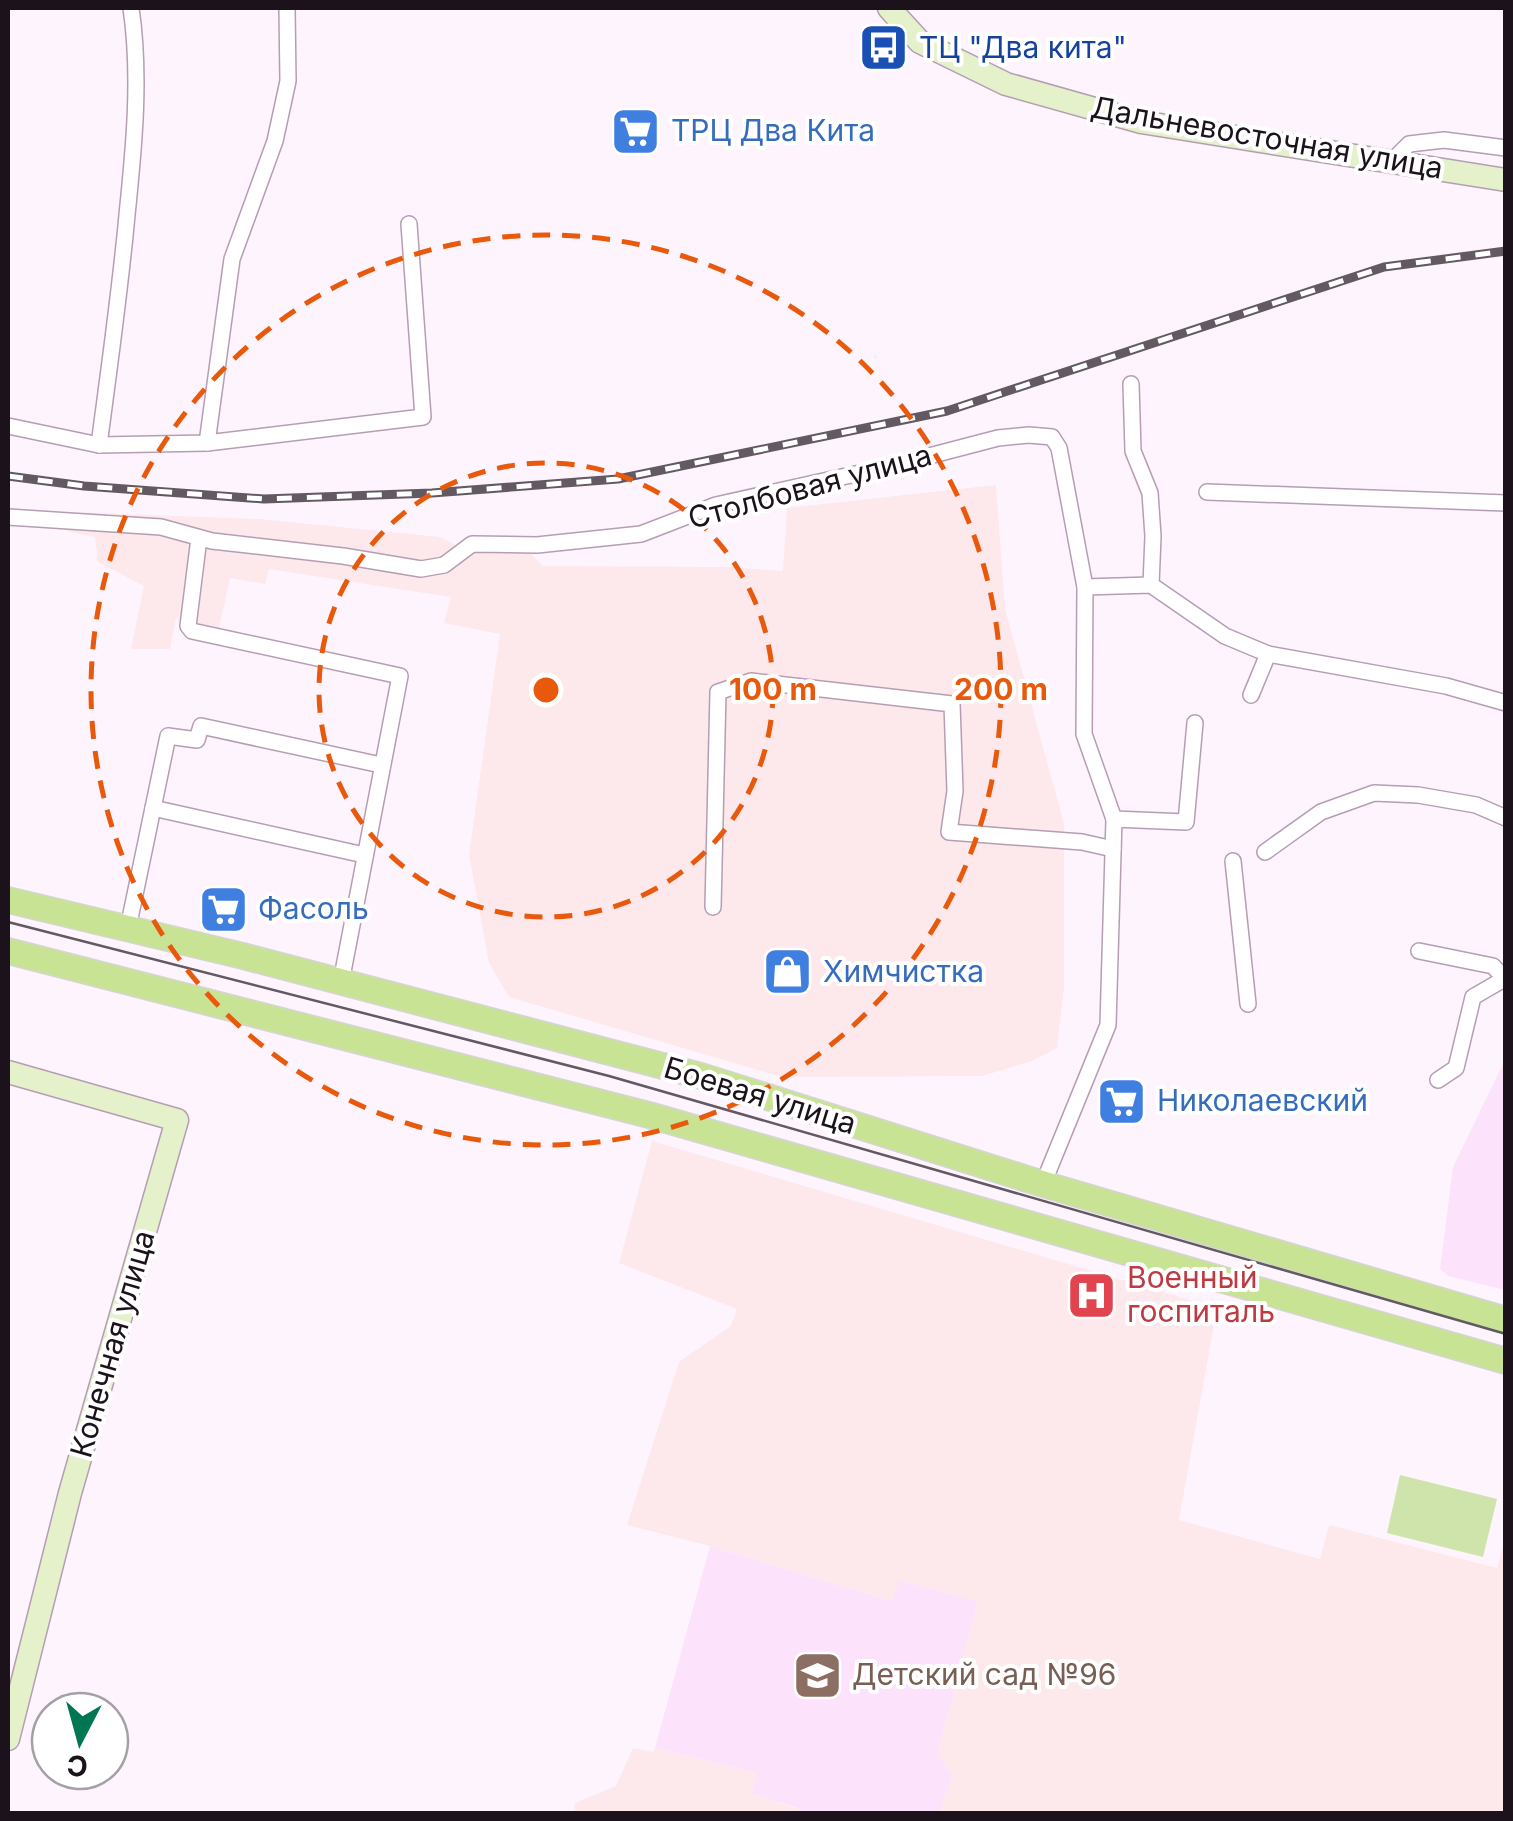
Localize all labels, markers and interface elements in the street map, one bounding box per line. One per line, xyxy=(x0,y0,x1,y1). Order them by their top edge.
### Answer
bus stop icon: ТЦ "Два кита" xyxy=(858,22,910,74)
place label: ТЦ "Два кита" xyxy=(919,29,1127,65)
street label: Дальневосточная улица xyxy=(1088,88,1446,186)
supermarket icon: ТРЦ Два Кита xyxy=(610,105,662,157)
place label: ТРЦ Два Кита xyxy=(671,112,875,148)
street label: Столбовая улица xyxy=(684,436,935,536)
text: 100 m xyxy=(729,671,817,707)
text: 200 m xyxy=(954,671,1048,707)
centre of rings xyxy=(528,672,564,708)
supermarket icon: Фасоль xyxy=(197,883,249,935)
place label: Фасоль xyxy=(258,890,369,926)
shop icon: Химчистка xyxy=(762,946,814,998)
place label: Химчистка xyxy=(823,953,984,989)
street label: Боевая улица xyxy=(660,1049,861,1141)
supermarket icon: Николаевский xyxy=(1096,1075,1148,1127)
place label: Николаевский xyxy=(1157,1082,1368,1118)
street label: Конечная улица xyxy=(62,1226,162,1461)
place label: Военный госпиталь xyxy=(1127,1259,1275,1329)
hospital icon: Военный госпиталь xyxy=(1066,1269,1118,1321)
school or university icon: Детский сад №96 xyxy=(791,1649,843,1701)
place label: Детский сад №96 xyxy=(852,1656,1116,1692)
north arrow xyxy=(30,1691,130,1791)
text: С xyxy=(65,1748,89,1784)

